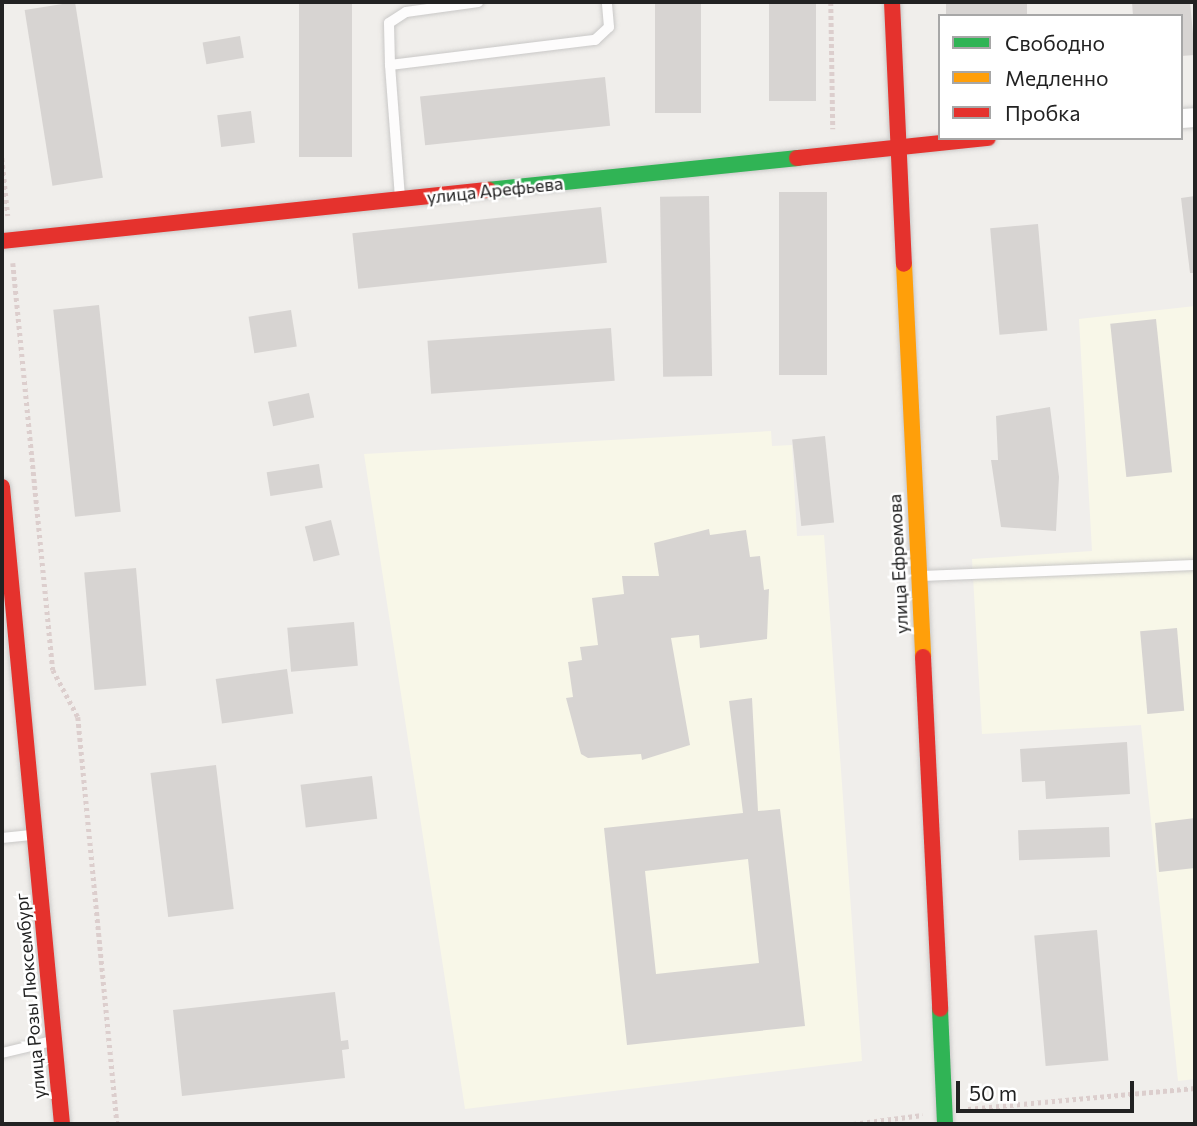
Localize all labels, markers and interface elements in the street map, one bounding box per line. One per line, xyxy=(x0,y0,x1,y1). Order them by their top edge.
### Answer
legend xyxy=(938,14,1183,140)
text: Свободно xyxy=(1005,30,1105,55)
text: Медленно xyxy=(1005,65,1109,90)
text: Пробка xyxy=(1005,100,1080,125)
street label: улица Арефьева xyxy=(426,172,564,208)
street label: улица Ефремова xyxy=(884,494,912,634)
street label: улица Розы Люксембург xyxy=(10,892,50,1100)
scale bar xyxy=(959,1066,1138,1110)
text: 50 m xyxy=(969,1080,1017,1105)

